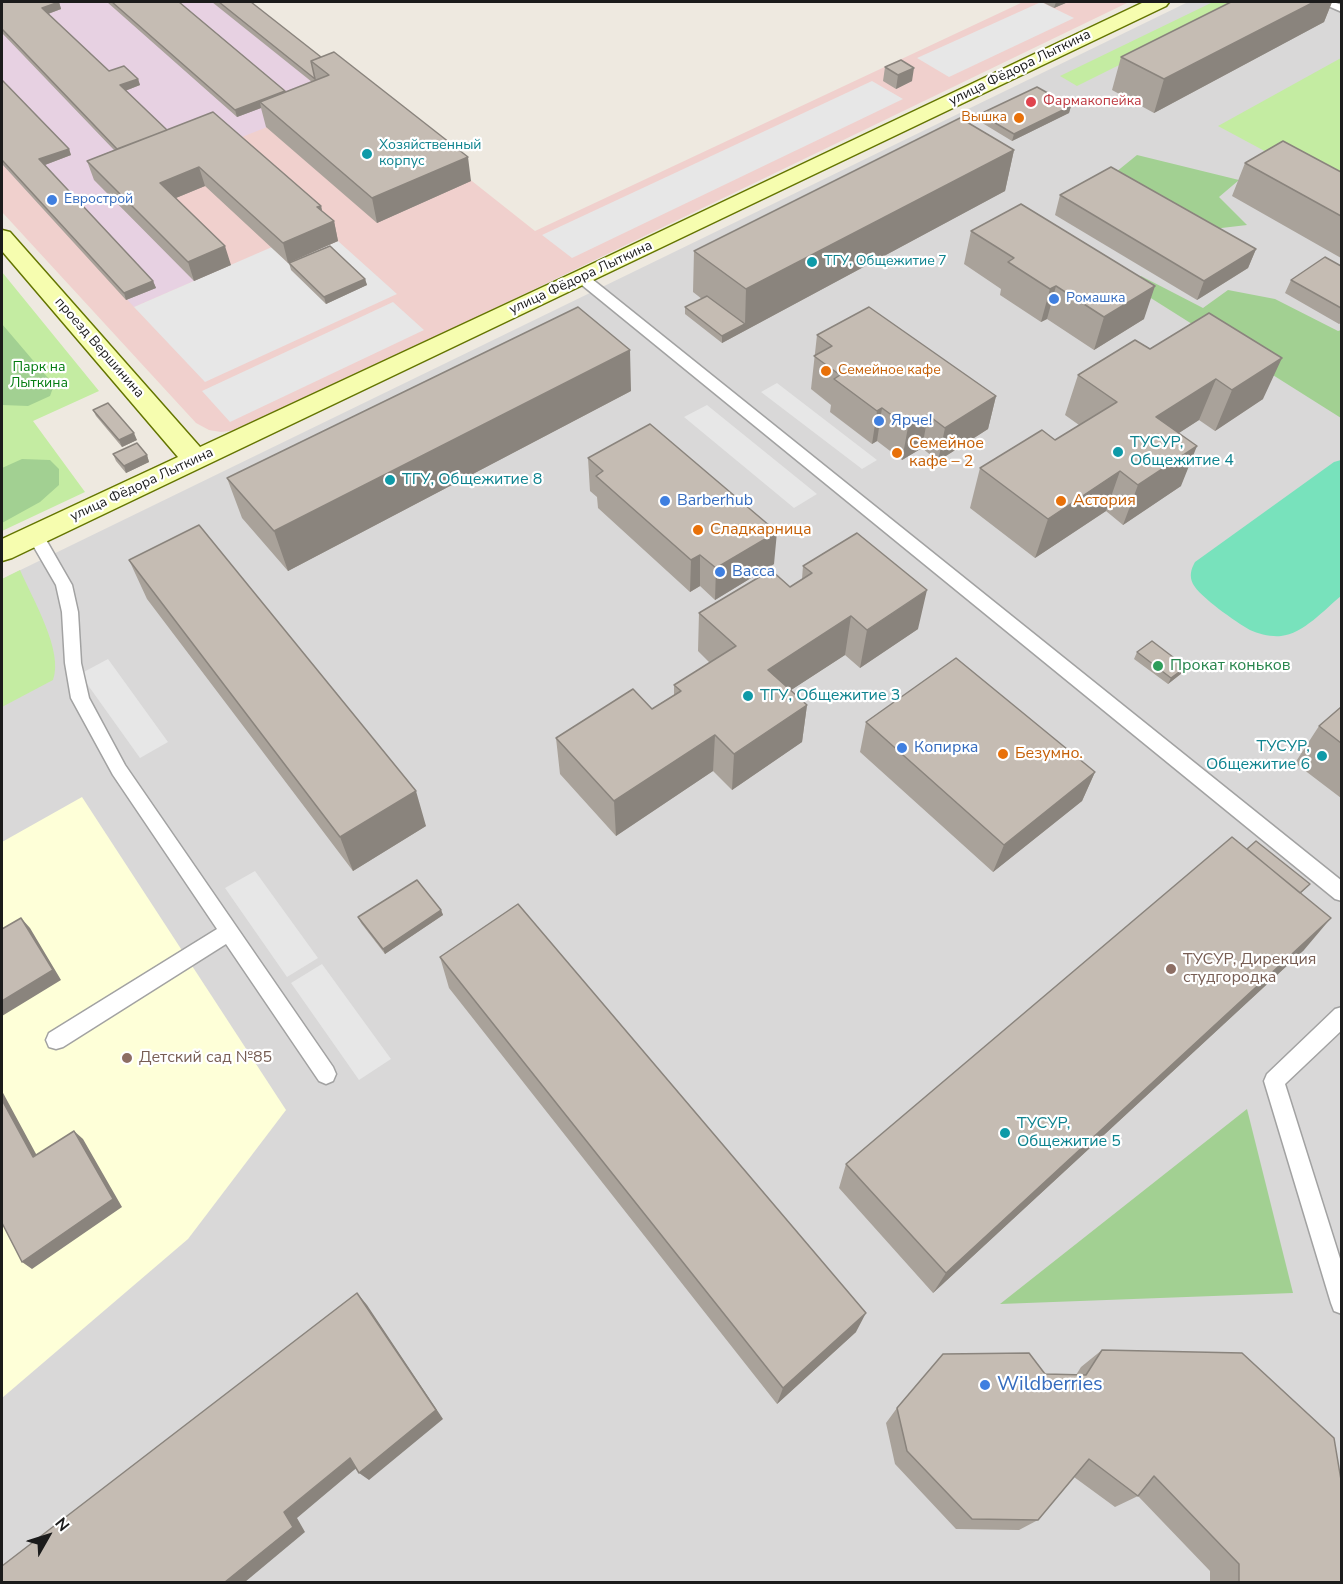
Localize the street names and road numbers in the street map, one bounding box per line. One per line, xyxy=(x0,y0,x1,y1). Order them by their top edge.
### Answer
street label: улица Фёдора Лыткина xyxy=(946,26,1094,110)
street label: улица Фёдора Лыткина xyxy=(507,237,655,319)
street label: проезд Вершинина xyxy=(51,294,147,402)
street label: улица Фёдора Лыткина xyxy=(68,444,216,526)

